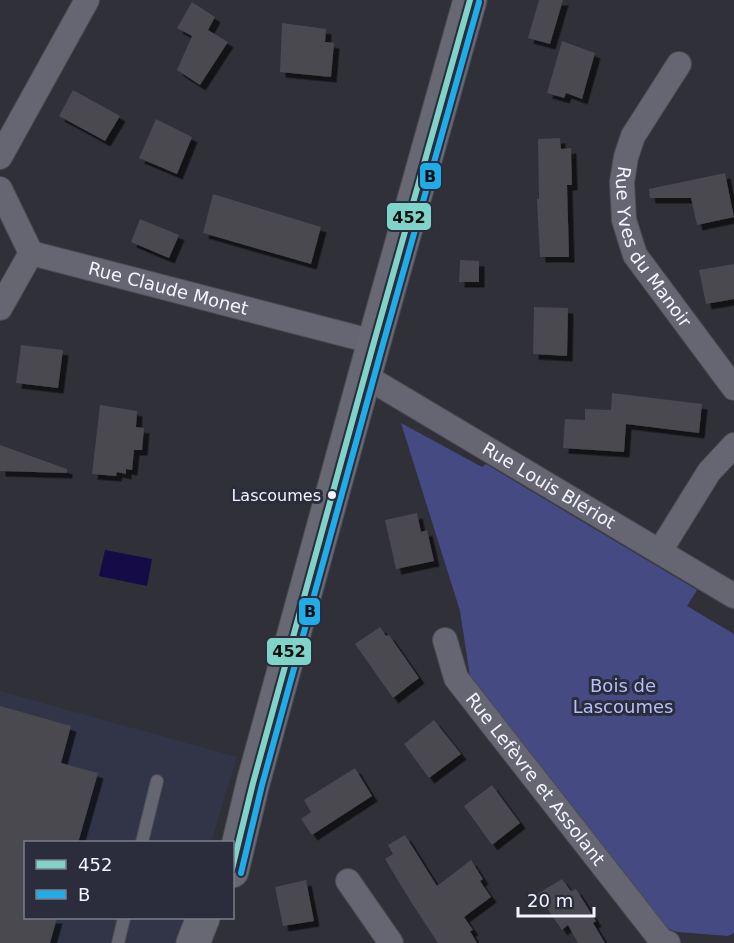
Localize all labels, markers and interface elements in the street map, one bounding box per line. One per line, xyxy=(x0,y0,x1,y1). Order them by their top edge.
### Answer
line badge: B xyxy=(419,162,442,190)
street label: Rue Yves du Manoir xyxy=(612,165,696,331)
text: B xyxy=(424,167,436,186)
line badge: 452 xyxy=(386,202,432,231)
text: 452 xyxy=(392,208,426,227)
street label: Rue Claude Monet xyxy=(86,257,251,319)
street label: Rue Louis Blériot xyxy=(479,437,619,533)
place label: Lascoumes xyxy=(231,486,321,505)
marker: Lascoumes xyxy=(326,489,338,501)
line badge: B xyxy=(298,597,321,626)
text: B xyxy=(304,602,316,621)
line badge: 452 xyxy=(266,637,312,666)
text: 452 xyxy=(272,642,306,661)
park label: Bois de Lascoumes xyxy=(573,675,673,717)
street label: Rue Lefèvre et Assolant xyxy=(462,688,609,869)
legend xyxy=(24,841,234,919)
text: 452 xyxy=(78,854,112,875)
scale bar xyxy=(518,880,594,918)
text: B xyxy=(78,884,90,905)
text: 20 m xyxy=(527,890,573,911)

